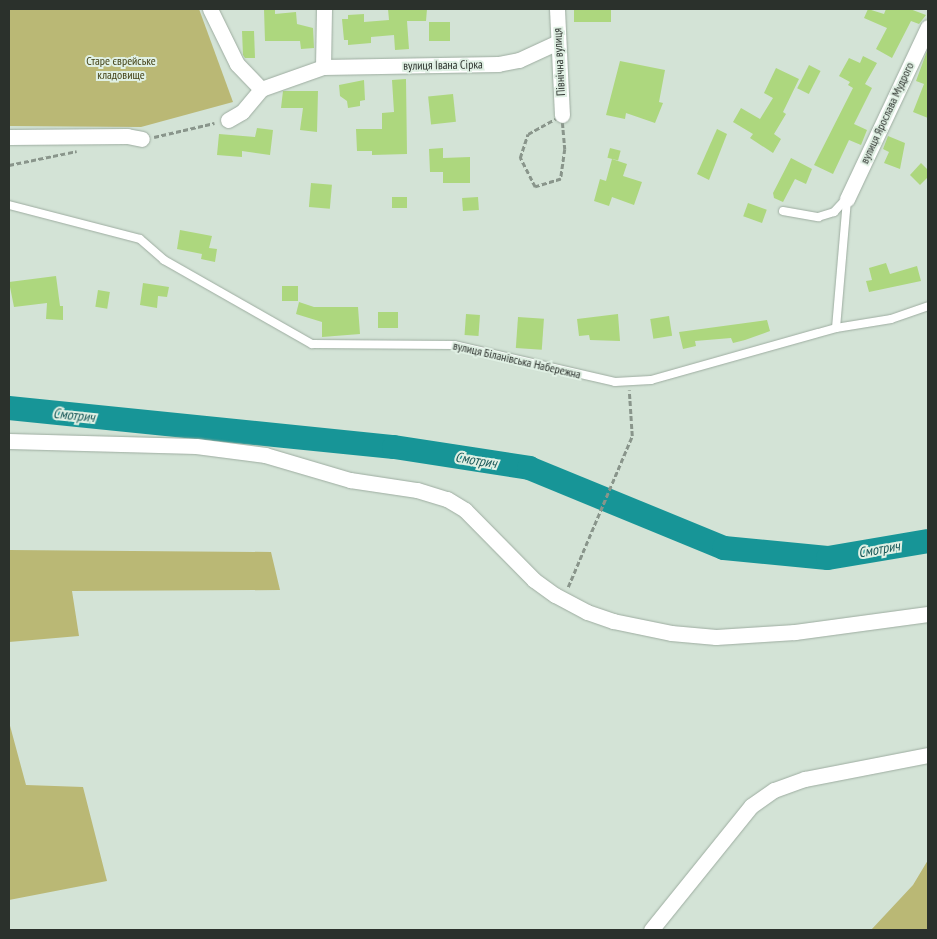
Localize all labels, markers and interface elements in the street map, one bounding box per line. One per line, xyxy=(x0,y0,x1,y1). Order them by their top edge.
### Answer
street label: Північна вулиця xyxy=(550,28,568,96)
park label: Старе єврейське кладовище xyxy=(86,54,156,82)
street label: вулиця Івана Сірка xyxy=(403,57,483,73)
street label: вулиця Ярослава Мудрого xyxy=(857,60,917,166)
street label: вулиця Біланівська Набережна xyxy=(452,338,582,382)
water label: Смотрич xyxy=(52,404,96,426)
water label: Смотрич xyxy=(454,448,498,472)
water label: Смотрич xyxy=(857,537,901,561)

